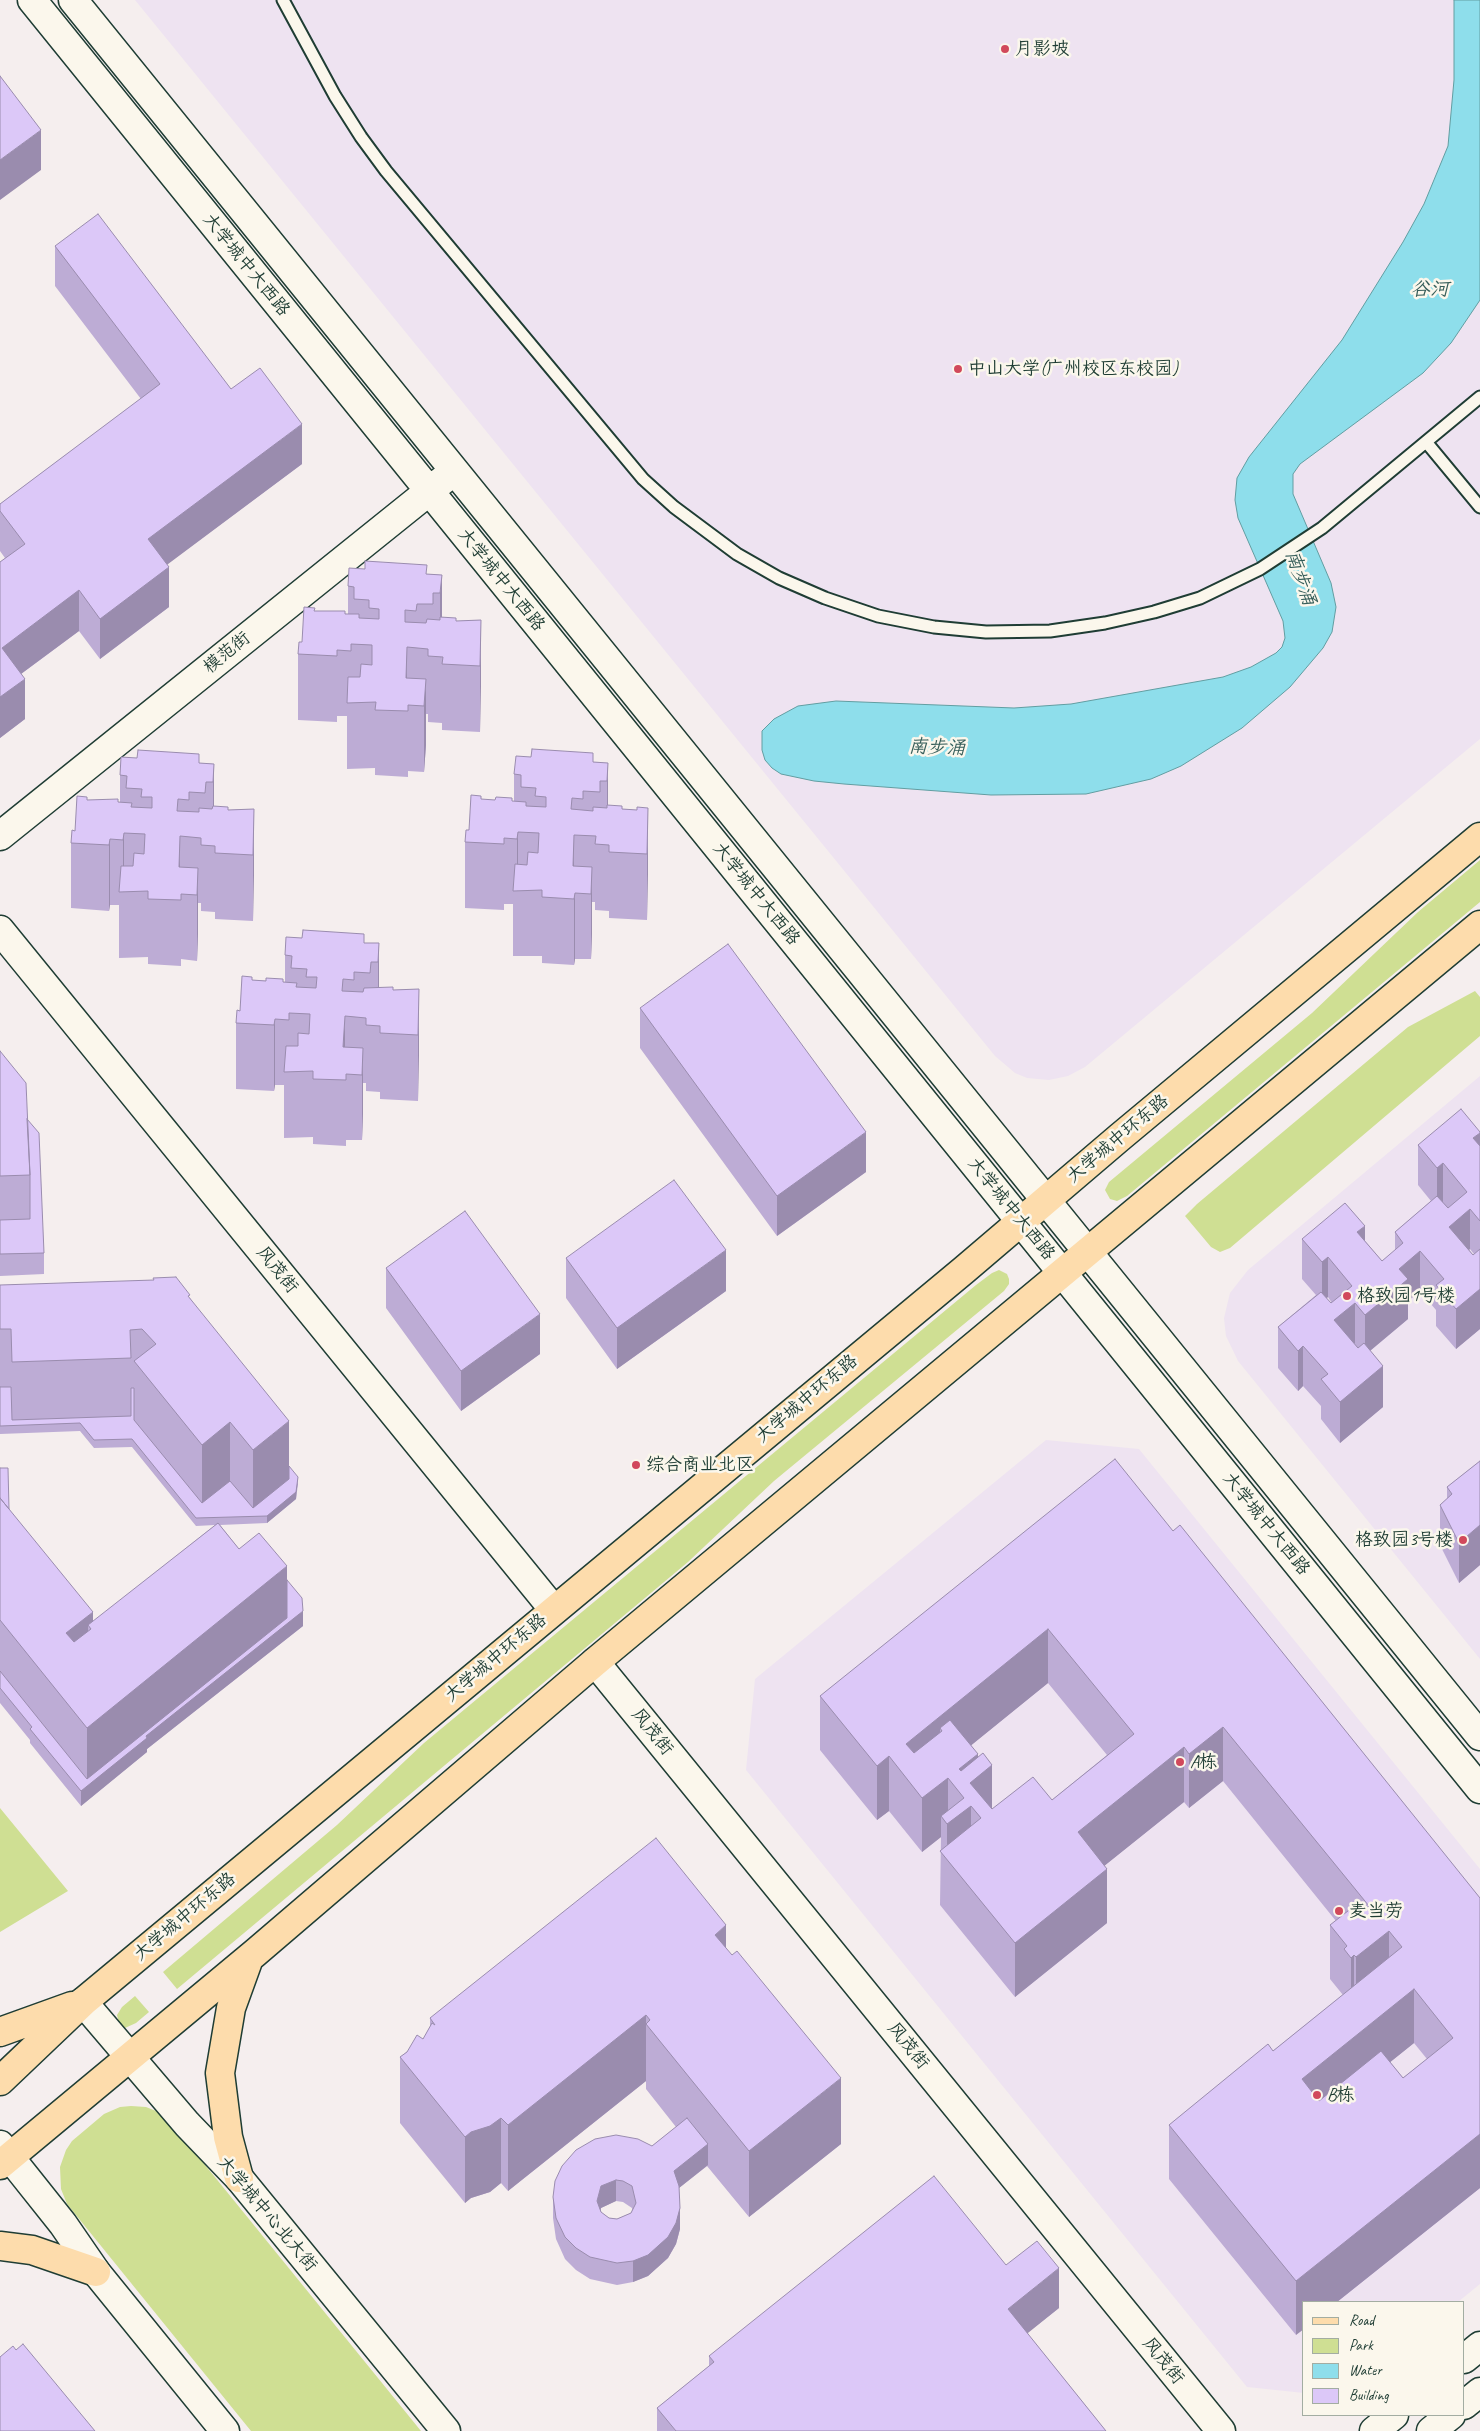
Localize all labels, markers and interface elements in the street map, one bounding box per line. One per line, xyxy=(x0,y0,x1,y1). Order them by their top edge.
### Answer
place label: 月影坡 xyxy=(1015,38,1069,60)
marker: 月影坡 xyxy=(999,43,1011,55)
street label: 大学城中大西路 xyxy=(198,209,294,321)
water label: 谷河 xyxy=(1411,279,1449,301)
place label: 中山大学(广州校区东校园) xyxy=(968,358,1178,380)
marker: 中山大学(广州校区东校园) xyxy=(952,363,964,375)
street label: 大学城中大西路 xyxy=(453,524,549,636)
water label: 南步涌 xyxy=(1280,547,1320,609)
street label: 模范街 xyxy=(199,628,255,678)
water label: 南步涌 xyxy=(908,736,966,760)
street label: 大学城中大西路 xyxy=(708,838,804,950)
street label: 大学城中环东路 xyxy=(1063,1090,1173,1188)
street label: 大学城中大西路 xyxy=(963,1153,1059,1265)
street label: 风茂街 xyxy=(252,1242,302,1298)
place label: 格致园1号楼 xyxy=(1357,1285,1455,1307)
marker: 格致园1号楼 xyxy=(1341,1290,1353,1302)
street label: 大学城中环东路 xyxy=(752,1350,862,1448)
place label: 综合商业北区 xyxy=(646,1454,754,1476)
marker: 综合商业北区 xyxy=(630,1459,642,1471)
street label: 大学城中大西路 xyxy=(1218,1468,1314,1580)
place label: 格致园3号楼 xyxy=(1355,1529,1453,1551)
marker: 格致园3号楼 xyxy=(1457,1534,1469,1546)
street label: 大学城中环东路 xyxy=(441,1609,551,1707)
street label: 风茂街 xyxy=(627,1704,677,1760)
place label: A栋 xyxy=(1190,1751,1217,1773)
marker: A栋 xyxy=(1174,1756,1186,1768)
street label: 大学城中环东路 xyxy=(130,1868,240,1966)
place label: 麦当劳 xyxy=(1349,1900,1403,1922)
marker: 麦当劳 xyxy=(1333,1905,1345,1917)
street label: 风茂街 xyxy=(883,2018,933,2074)
place label: B栋 xyxy=(1327,2084,1354,2106)
marker: B栋 xyxy=(1311,2089,1323,2101)
street label: 大学城中心北大街 xyxy=(212,2152,322,2276)
legend xyxy=(1302,2301,1465,2416)
text: Road xyxy=(1349,2311,1374,2330)
street label: 风茂街 xyxy=(1138,2333,1188,2389)
text: Park xyxy=(1349,2336,1373,2355)
text: Water xyxy=(1349,2361,1382,2380)
text: Building xyxy=(1349,2386,1388,2405)

